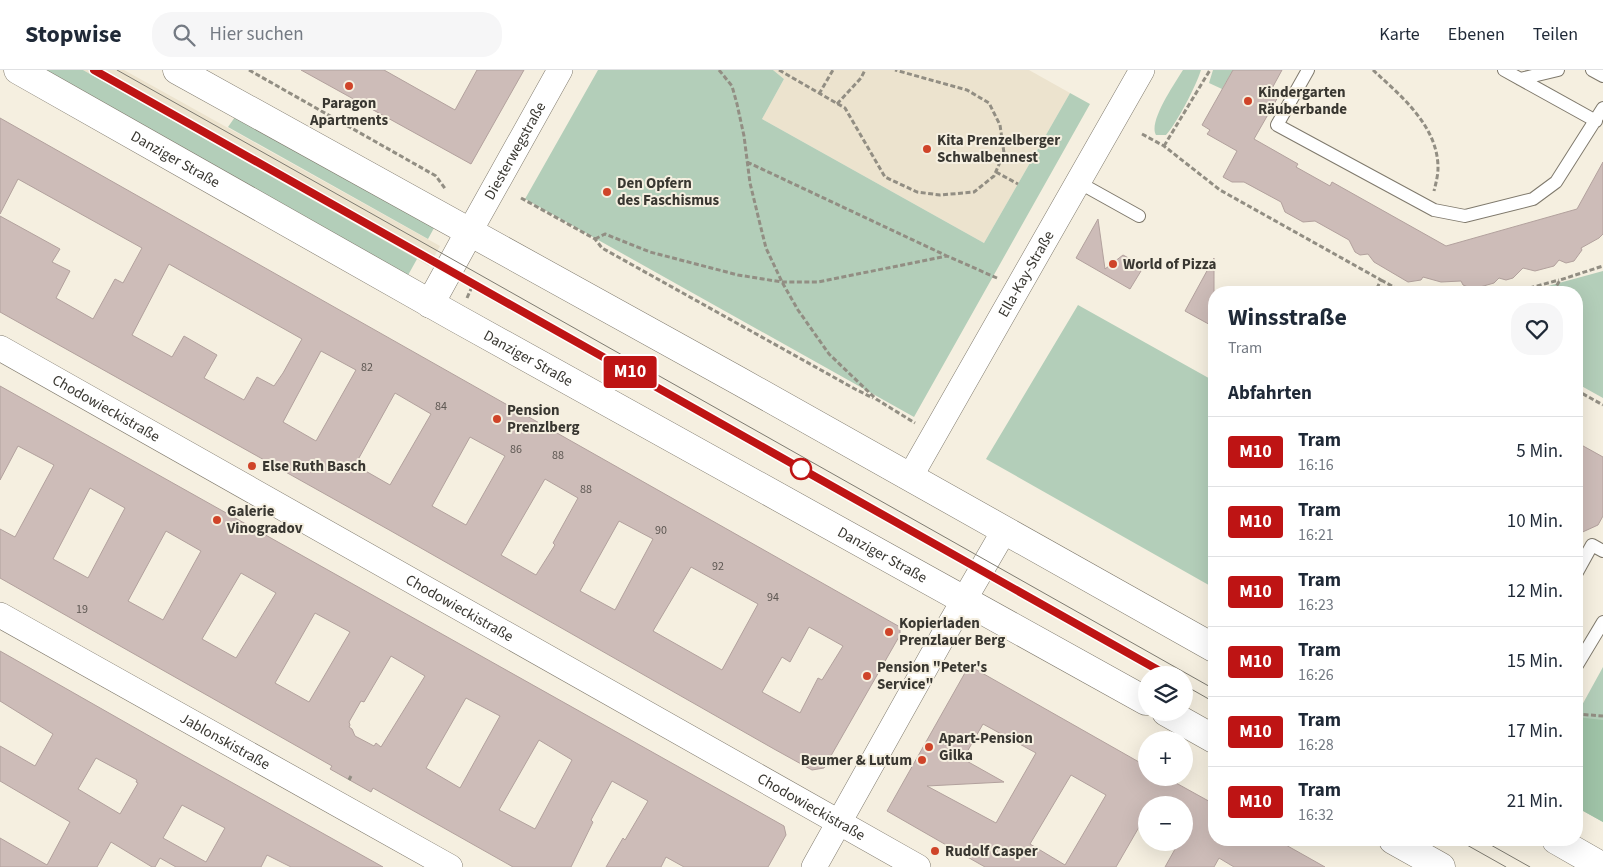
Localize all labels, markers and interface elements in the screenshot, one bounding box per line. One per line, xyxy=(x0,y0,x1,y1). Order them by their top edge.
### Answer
search box xyxy=(152,12,502,57)
text: Stopwise xyxy=(25,17,122,52)
icon: search xyxy=(170,21,198,49)
text: Hier suchen xyxy=(210,21,304,48)
text: Karte xyxy=(1379,22,1420,47)
text: Ebenen xyxy=(1448,22,1505,47)
text: Teilen xyxy=(1533,22,1578,47)
marker: Paragon Apartments xyxy=(343,80,355,92)
place label: Kindergarten Räuberbande xyxy=(1258,82,1347,120)
place label: Paragon Apartments xyxy=(309,93,388,131)
marker: Kindergarten Räuberbande xyxy=(1242,95,1254,107)
street label: Diesterwegstraße xyxy=(479,98,551,204)
street label: Danziger Straße xyxy=(127,126,224,193)
place label: Kita Prenzelberger Schwalbennest xyxy=(937,130,1060,168)
marker: Kita Prenzelberger Schwalbennest xyxy=(921,143,933,155)
place label: Den Opfern des Faschismus xyxy=(617,173,720,211)
marker: Den Opfern des Faschismus xyxy=(601,186,613,198)
street label: Ella-Kay-Straße xyxy=(993,227,1059,321)
place label: World of Pizza xyxy=(1123,254,1216,275)
marker: World of Pizza xyxy=(1107,258,1119,270)
text: Winsstraße xyxy=(1228,300,1347,335)
button: heart xyxy=(1511,303,1563,355)
street label: Danziger Straße xyxy=(479,325,577,392)
text: Tram xyxy=(1228,337,1262,359)
line badge: M10 xyxy=(601,356,659,388)
house number: 82 xyxy=(361,359,373,376)
text: M10 xyxy=(614,359,646,384)
street label: Chodowieckistraße xyxy=(48,370,164,447)
text: Abfahrten xyxy=(1228,380,1312,407)
house number: 84 xyxy=(435,398,447,415)
place label: Pension Prenzlberg xyxy=(507,400,580,438)
marker: Pension Prenzlberg xyxy=(491,413,503,425)
text: Tram xyxy=(1298,427,1341,454)
text: 5 Min. xyxy=(1516,438,1563,465)
text: M10 xyxy=(1239,439,1272,464)
house number: 86 xyxy=(510,441,522,458)
house number: 88 xyxy=(552,447,564,464)
text: 16:16 xyxy=(1298,454,1334,476)
place label: Else Ruth Basch xyxy=(262,456,366,477)
unlabelled marker xyxy=(790,458,812,480)
marker: Else Ruth Basch xyxy=(246,460,258,472)
house number: 88 xyxy=(580,481,592,498)
text: Tram xyxy=(1298,497,1341,524)
place label: Galerie Vinogradov xyxy=(226,501,303,539)
text: 10 Min. xyxy=(1507,508,1563,535)
text: M10 xyxy=(1239,509,1272,534)
marker: Galerie Vinogradov xyxy=(211,514,223,526)
house number: 90 xyxy=(655,522,667,539)
street label: Danziger Straße xyxy=(834,522,931,588)
text: 16:21 xyxy=(1298,524,1334,546)
house number: 92 xyxy=(712,558,724,575)
text: Tram xyxy=(1298,567,1341,594)
street label: Chodowieckistraße xyxy=(402,569,517,647)
text: 12 Min. xyxy=(1507,578,1563,605)
text: M10 xyxy=(1239,579,1272,604)
house number: 94 xyxy=(767,589,779,606)
text: 16:23 xyxy=(1298,594,1334,616)
house number: 19 xyxy=(76,601,88,618)
place label: Kopierladen Prenzlauer Berg xyxy=(899,613,1005,651)
marker: Kopierladen Prenzlauer Berg xyxy=(883,626,895,638)
text: Tram xyxy=(1298,637,1341,664)
text: 15 Min. xyxy=(1507,648,1563,675)
text: M10 xyxy=(1239,649,1272,674)
place label: Pension "Peter's Service" xyxy=(877,657,987,695)
text: 16:26 xyxy=(1298,664,1334,686)
map controls xyxy=(1138,666,1193,851)
button: layers xyxy=(1138,666,1193,721)
marker: Pension "Peter's Service" xyxy=(861,670,873,682)
text: Tram xyxy=(1298,707,1341,734)
street label: Jablonskistraße xyxy=(176,708,274,775)
text: 17 Min. xyxy=(1507,718,1563,745)
text: M10 xyxy=(1239,719,1272,744)
place label: Apart-Pension Gilka xyxy=(938,728,1033,766)
button: + xyxy=(1138,731,1193,786)
text: 16:28 xyxy=(1298,734,1334,756)
marker: Apart-Pension Gilka xyxy=(923,741,935,753)
place label: Beumer & Lutum xyxy=(801,750,912,771)
marker: Beumer & Lutum xyxy=(916,754,928,766)
street label: Chodowieckistraße xyxy=(753,768,869,846)
text: Tram xyxy=(1298,777,1341,804)
text: 21 Min. xyxy=(1507,788,1563,815)
text: M10 xyxy=(1239,789,1272,814)
button: − xyxy=(1138,796,1193,851)
text: 16:32 xyxy=(1298,804,1334,826)
place label: Rudolf Casper xyxy=(945,841,1038,862)
marker: Rudolf Casper xyxy=(929,845,941,857)

